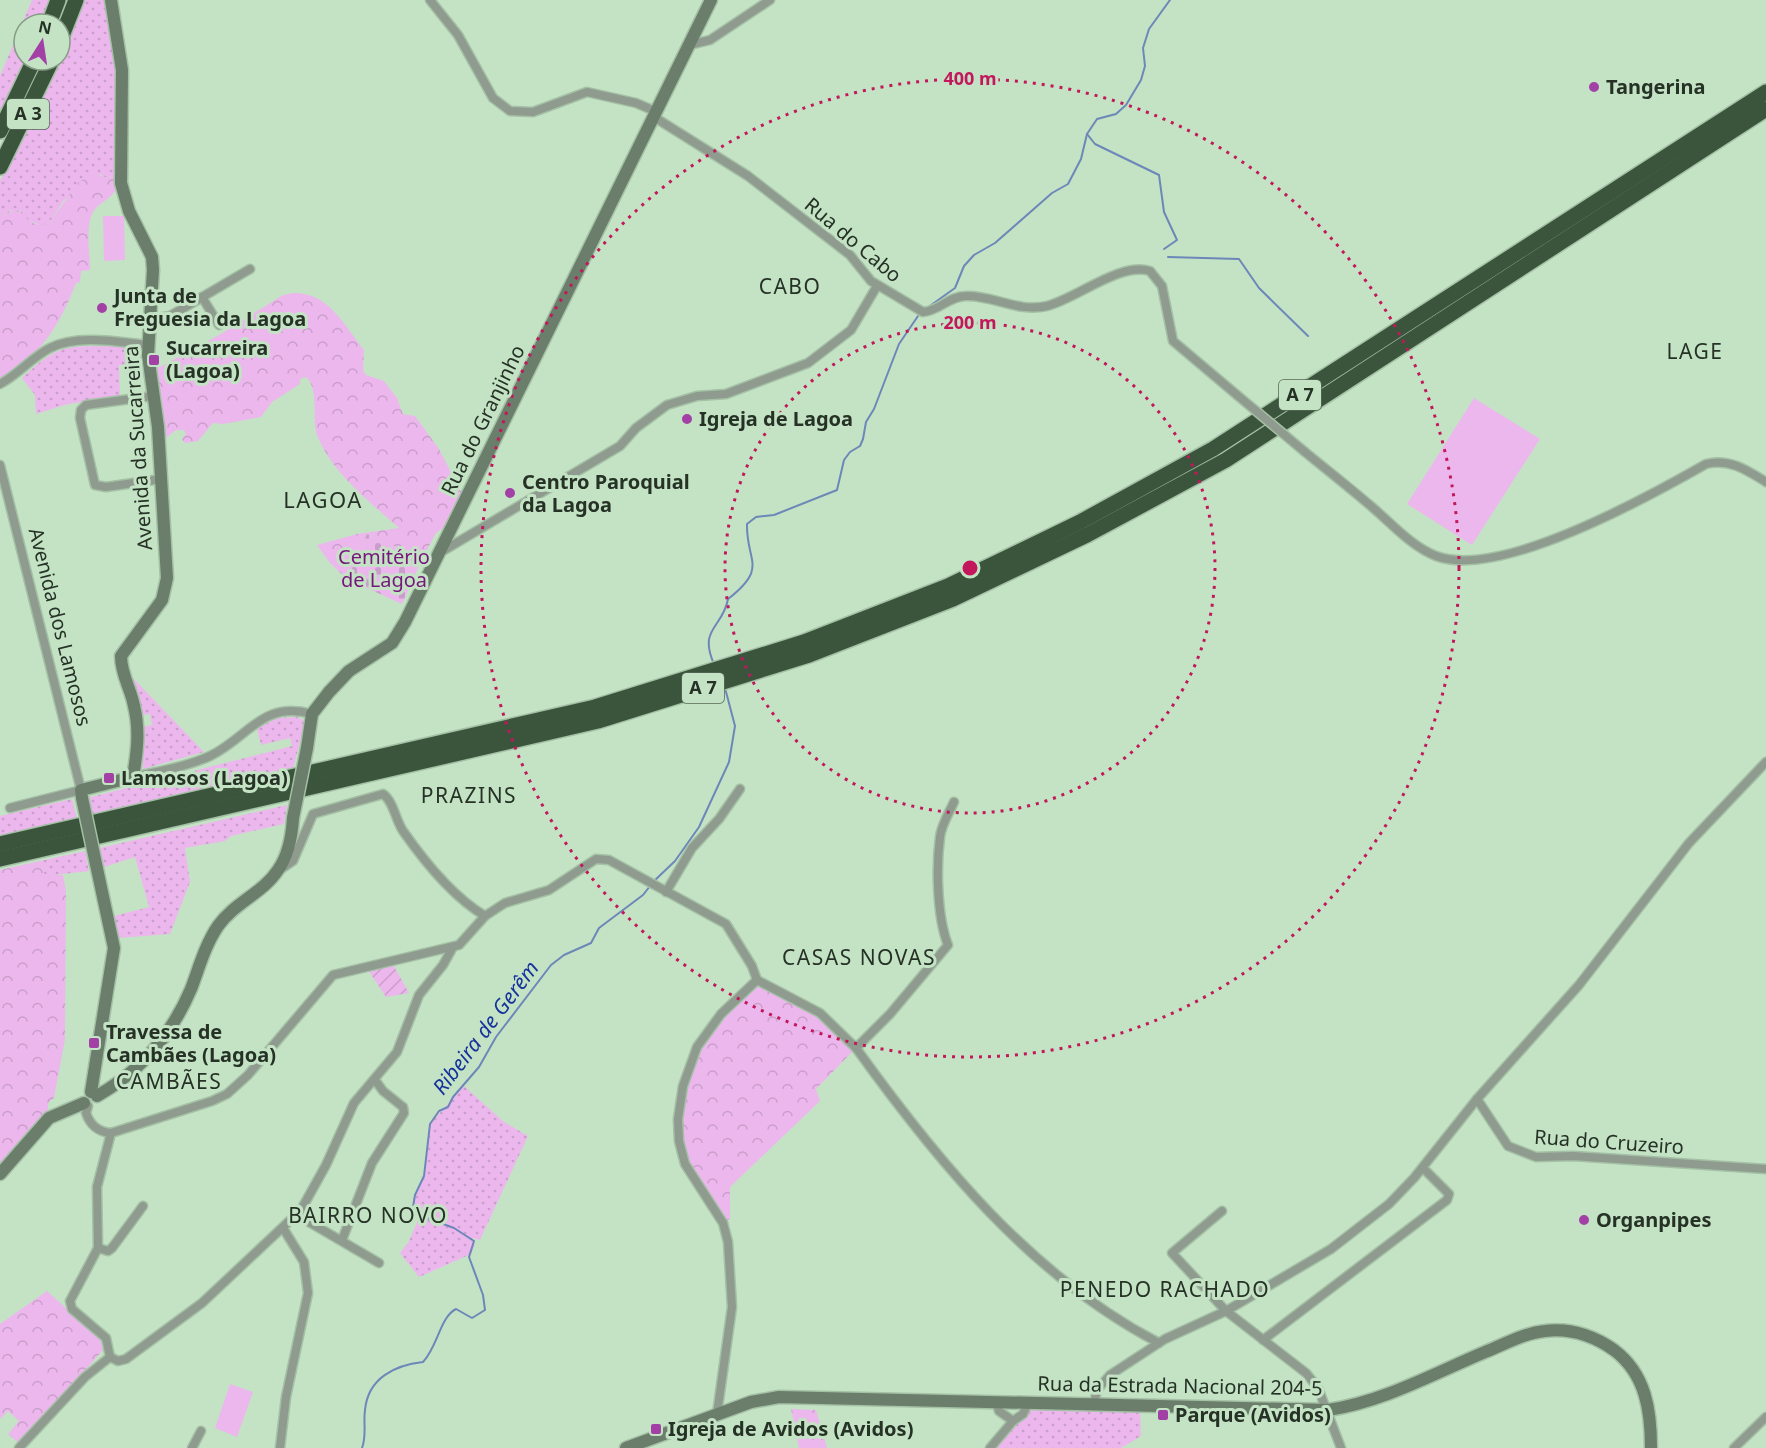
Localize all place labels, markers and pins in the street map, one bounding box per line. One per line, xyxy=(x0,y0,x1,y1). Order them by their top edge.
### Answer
place label: Tangerina xyxy=(1606,73,1705,100)
marker: Tangerina xyxy=(1587,80,1601,94)
place label: Junta de Freguesia da Lagoa xyxy=(112,282,306,332)
marker: Junta de Freguesia da Lagoa xyxy=(95,301,109,315)
place label: Sucarreira (Lagoa) xyxy=(166,334,268,384)
marker: Sucarreira (Lagoa) xyxy=(147,353,161,367)
place label: Igreja de Lagoa xyxy=(699,405,853,432)
marker: Igreja de Lagoa xyxy=(680,412,694,426)
place label: Centro Paroquial da Lagoa xyxy=(522,468,690,518)
marker: Centro Paroquial da Lagoa xyxy=(503,486,517,500)
centre of rings xyxy=(960,558,980,578)
place label: Lamosos (Lagoa) xyxy=(121,764,288,791)
marker: Lamosos (Lagoa) xyxy=(102,771,116,785)
place label: Travessa de Cambães (Lagoa) xyxy=(106,1018,276,1068)
marker: Travessa de Cambães (Lagoa) xyxy=(87,1036,101,1050)
place label: Organpipes xyxy=(1596,1206,1711,1233)
marker: Organpipes xyxy=(1577,1213,1591,1227)
place label: Parque (Avidos) xyxy=(1175,1401,1331,1428)
marker: Parque (Avidos) xyxy=(1156,1408,1170,1422)
place label: Igreja de Avidos (Avidos) xyxy=(668,1415,913,1442)
marker: Igreja de Avidos (Avidos) xyxy=(649,1422,663,1436)

